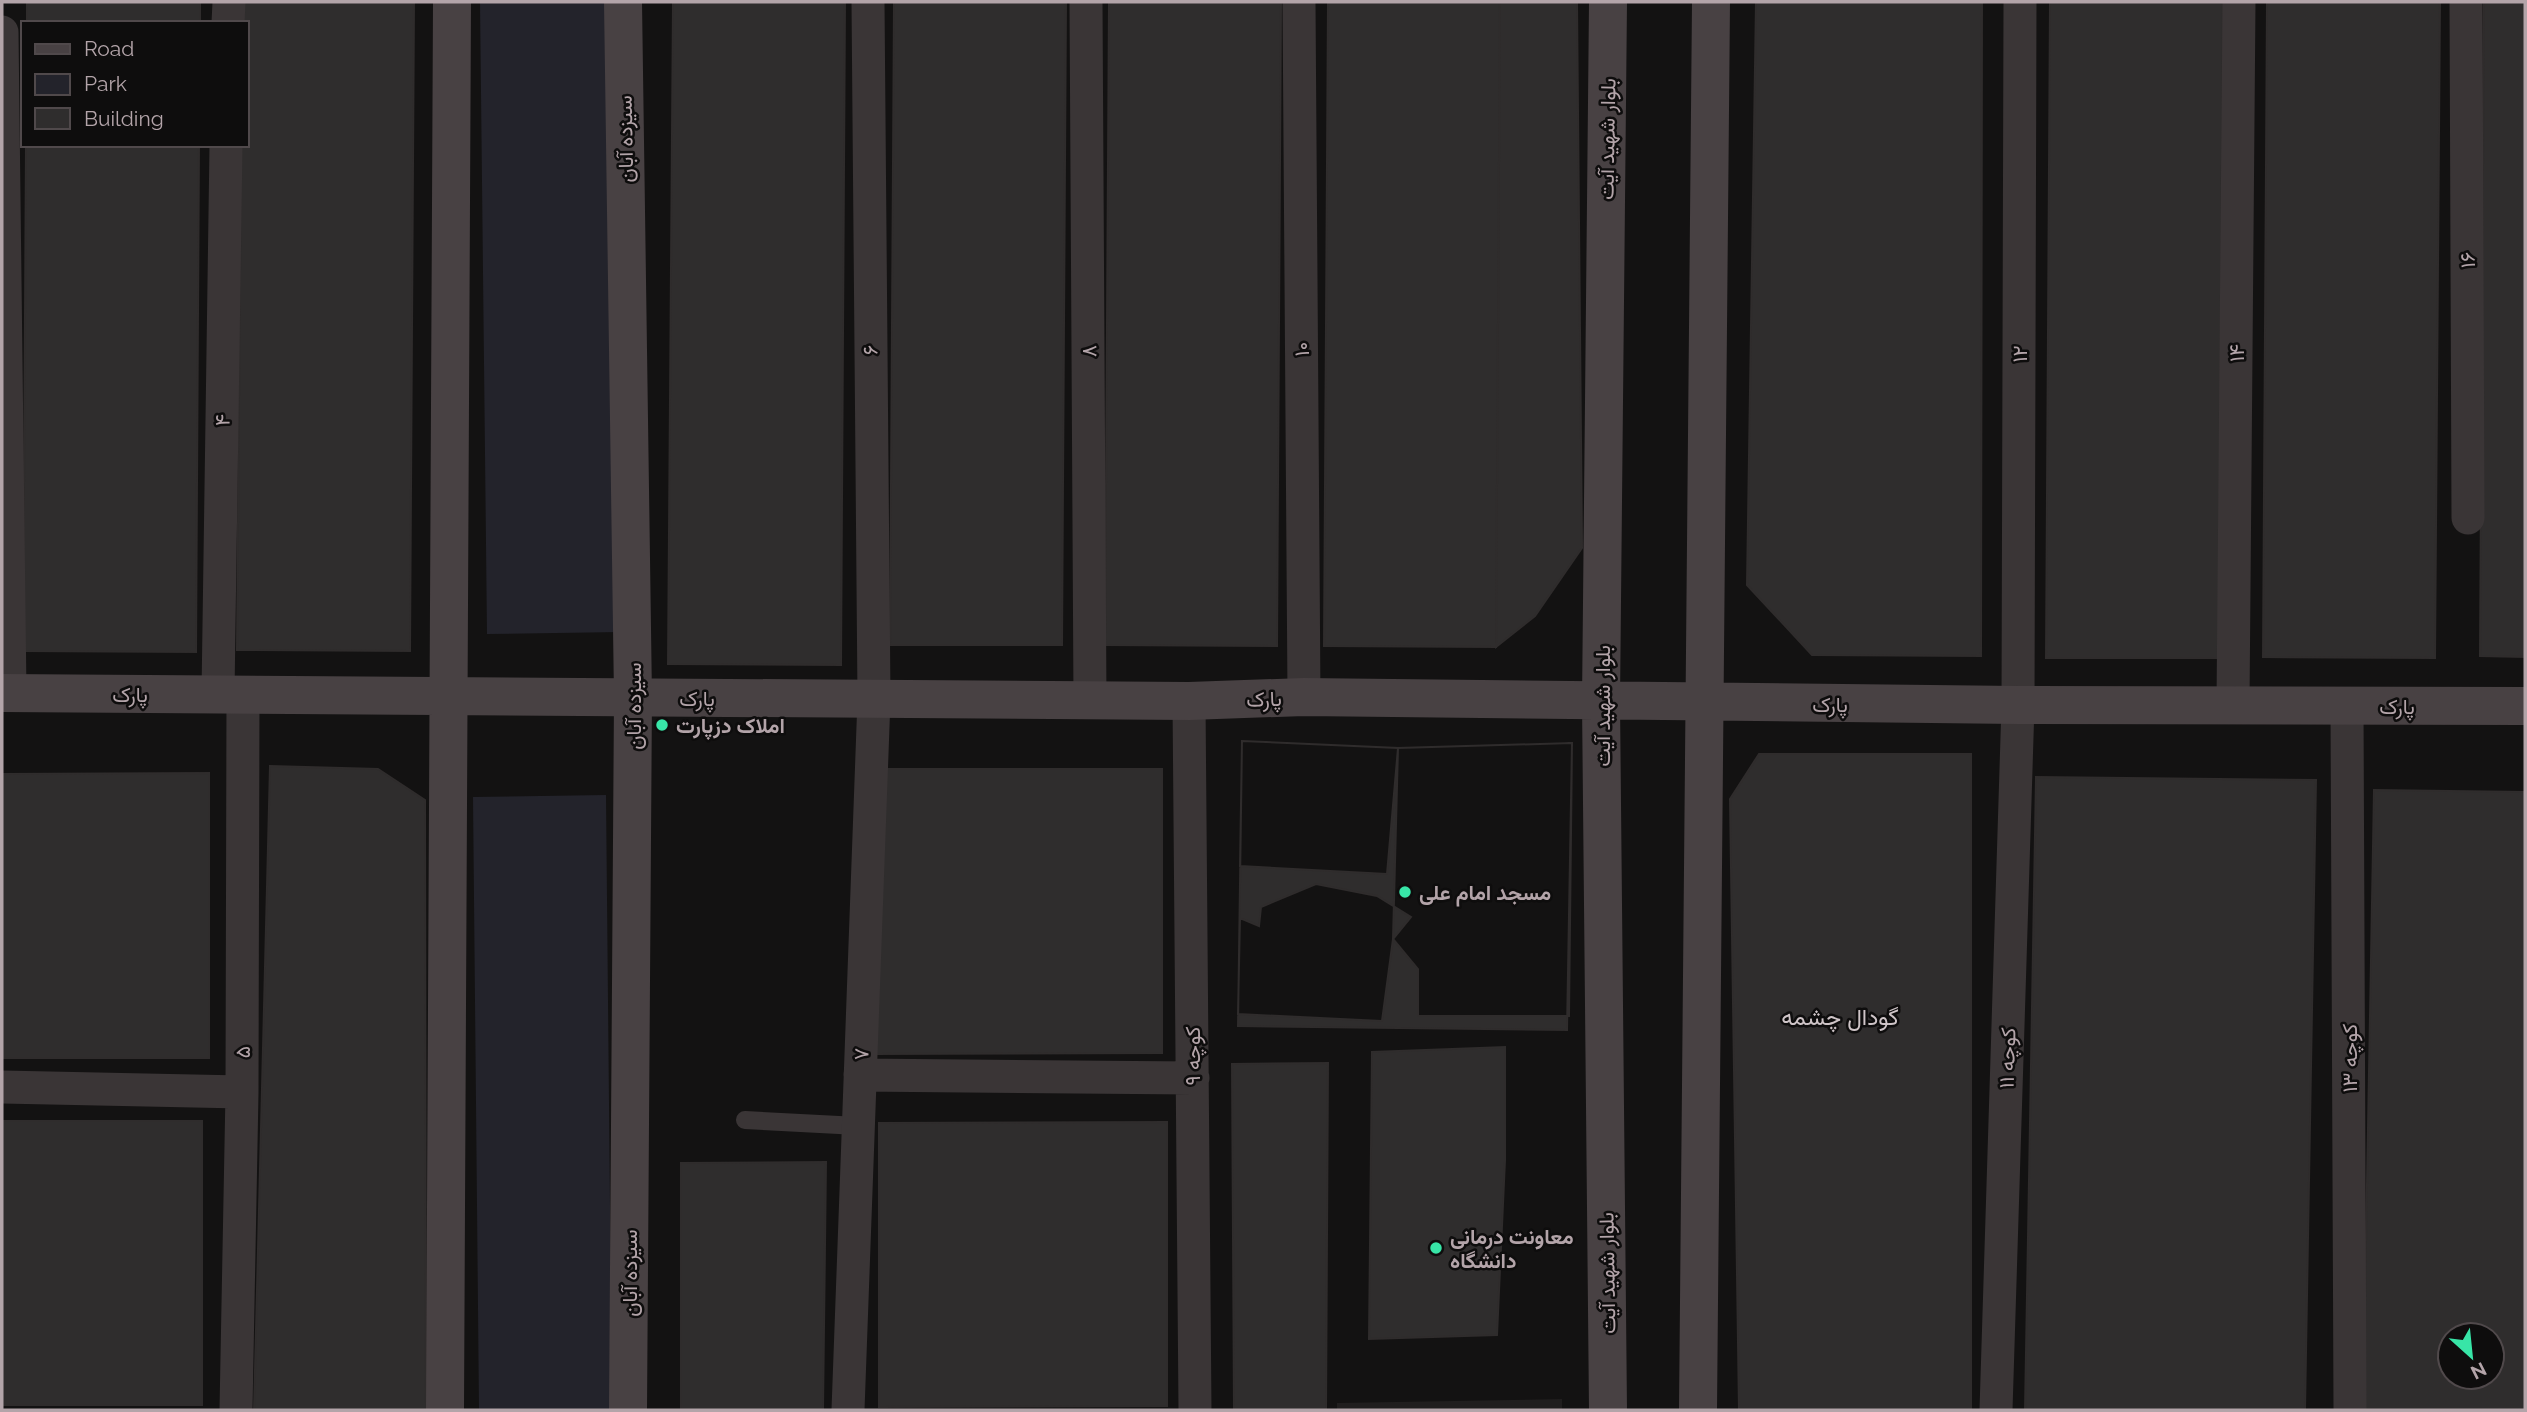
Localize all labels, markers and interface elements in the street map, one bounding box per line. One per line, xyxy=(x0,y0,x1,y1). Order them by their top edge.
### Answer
legend xyxy=(21,21,248,147)
text: Road xyxy=(84,36,134,61)
text: Park xyxy=(84,71,127,96)
street label: بلوار شهید آیت xyxy=(1593,78,1622,200)
street label: سیزده آبان xyxy=(612,95,639,183)
text: Building xyxy=(84,106,164,131)
street label: ۱۶ xyxy=(2455,252,2480,268)
street label: ۱۰ xyxy=(1289,342,1314,356)
street label: ۱۴ xyxy=(2224,344,2249,362)
street label: ۶ xyxy=(857,345,883,355)
street label: ۸ xyxy=(1076,345,1101,357)
street label: ۱۲ xyxy=(2007,345,2032,363)
street label: ۴ xyxy=(209,414,235,426)
street label: بلوار شهید آیت xyxy=(1590,645,1616,767)
street label: سیزده آبان xyxy=(621,662,647,750)
street label: پارک xyxy=(112,682,148,709)
street label: پارک xyxy=(679,686,715,713)
street label: پارک xyxy=(1246,686,1282,714)
street label: پارک xyxy=(1812,692,1848,719)
street label: پارک xyxy=(2379,694,2415,721)
place label: املاک دزپارت xyxy=(676,713,785,740)
marker: املاک دزپارت xyxy=(654,717,670,733)
place label: مسجد امام علی xyxy=(1419,880,1551,907)
marker: مسجد امام علی xyxy=(1397,884,1413,900)
district label: گودال چشمه xyxy=(1781,1003,1899,1033)
street label: کوچه ۱۳ xyxy=(2337,1024,2364,1092)
street label: کوچه ۹ xyxy=(1180,1026,1207,1086)
street label: کوچه ۱۱ xyxy=(1993,1027,2023,1089)
street label: ۵ xyxy=(230,1046,255,1058)
street label: ۷ xyxy=(848,1047,874,1061)
street label: بلوار شهید آیت xyxy=(1593,1212,1622,1334)
place label: معاونت درمانی دانشگاه xyxy=(1450,1224,1574,1273)
street label: سیزده آبان xyxy=(617,1229,643,1317)
marker: معاونت درمانی دانشگاه xyxy=(1428,1240,1444,1256)
north arrow xyxy=(2436,1321,2506,1391)
text: N xyxy=(2467,1358,2490,1384)

